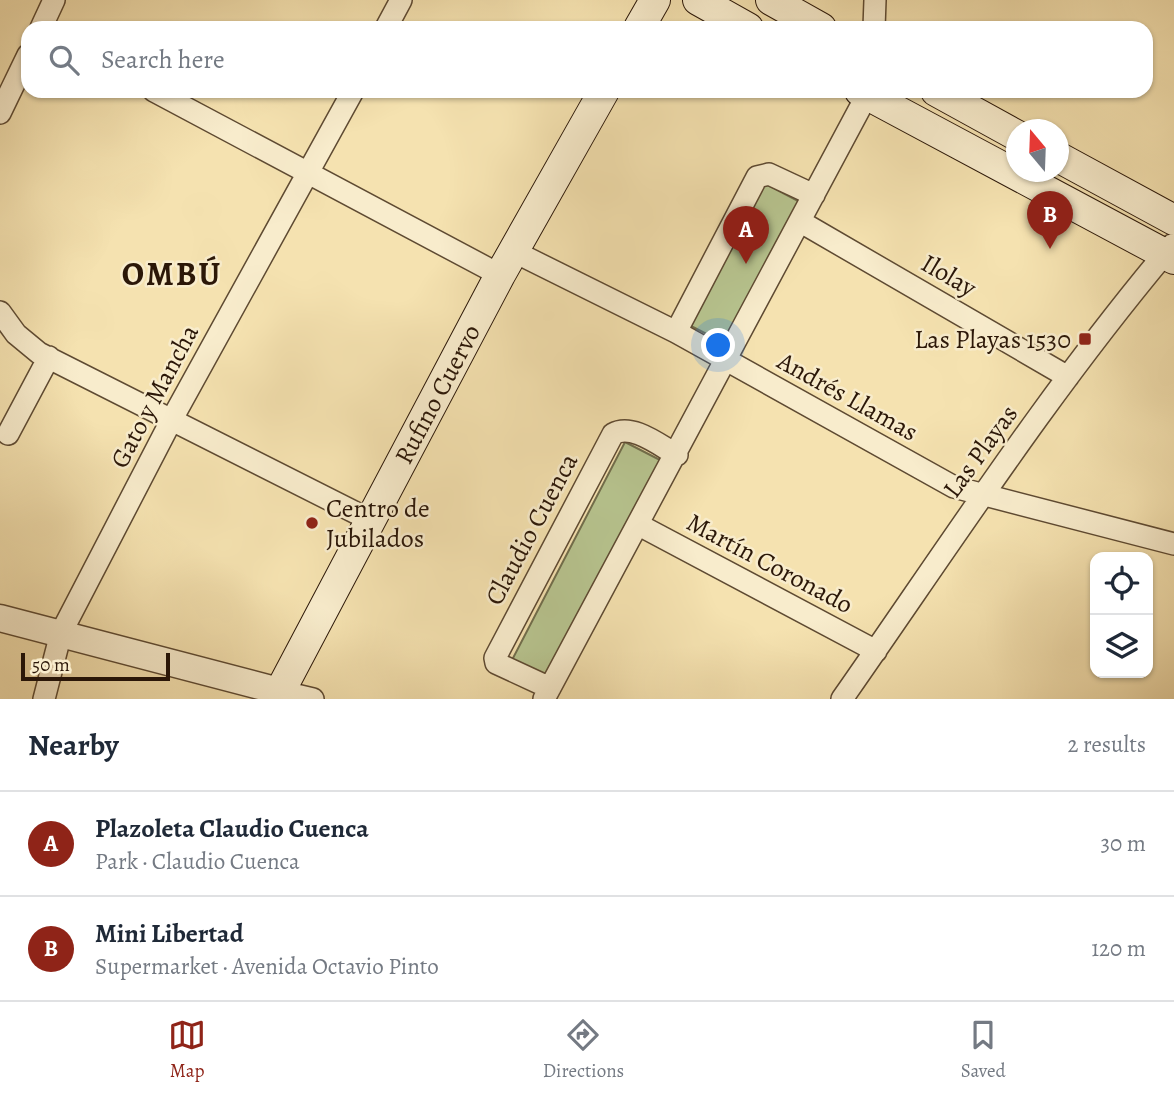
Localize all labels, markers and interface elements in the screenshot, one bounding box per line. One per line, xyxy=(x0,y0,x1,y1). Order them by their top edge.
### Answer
search box xyxy=(21,21,1153,98)
icon: search xyxy=(45,41,83,79)
text: Search here xyxy=(101,42,225,77)
north arrow xyxy=(1006,119,1069,182)
pin: B xyxy=(1027,191,1073,249)
pin: A xyxy=(723,206,769,264)
street label: Ilolay xyxy=(915,246,983,305)
district label: OMBÚ xyxy=(122,251,222,296)
street label: Gato y Mancha xyxy=(102,318,207,474)
street label: Rufino Cuervo xyxy=(386,318,489,470)
place label: Las Playas 1530 xyxy=(914,322,1071,357)
your location xyxy=(701,328,735,362)
marker: Las Playas 1530 xyxy=(1077,331,1093,347)
street label: Andrés Llamas xyxy=(770,343,924,449)
street label: Las Playas xyxy=(935,398,1026,505)
street label: Claudio Cuenca xyxy=(477,447,586,611)
place label: Centro de Jubilados xyxy=(326,491,430,556)
street label: Martín Coronado xyxy=(680,505,859,622)
marker: Centro de Jubilados xyxy=(304,515,320,531)
map controls xyxy=(1090,552,1153,678)
button: locate xyxy=(1090,552,1153,615)
button: layers xyxy=(1090,615,1153,678)
scale bar xyxy=(21,650,170,682)
text: 50 m xyxy=(32,652,70,678)
text: Nearby xyxy=(28,725,119,765)
text: 2 results xyxy=(1068,729,1146,760)
text: Plazoleta Claudio Cuenca xyxy=(95,811,369,846)
text: A xyxy=(44,828,58,859)
text: 30 m xyxy=(1100,828,1146,859)
text: Park · Claudio Cuenca xyxy=(95,846,300,877)
text: Mini Libertad xyxy=(95,916,244,951)
text: B xyxy=(44,933,58,964)
text: 120 m xyxy=(1091,933,1146,964)
text: Supermarket · Avenida Octavio Pinto xyxy=(95,951,439,982)
tab: Map xyxy=(168,1016,206,1084)
tab: Directions xyxy=(543,1016,624,1084)
tab: Saved xyxy=(961,1016,1006,1084)

